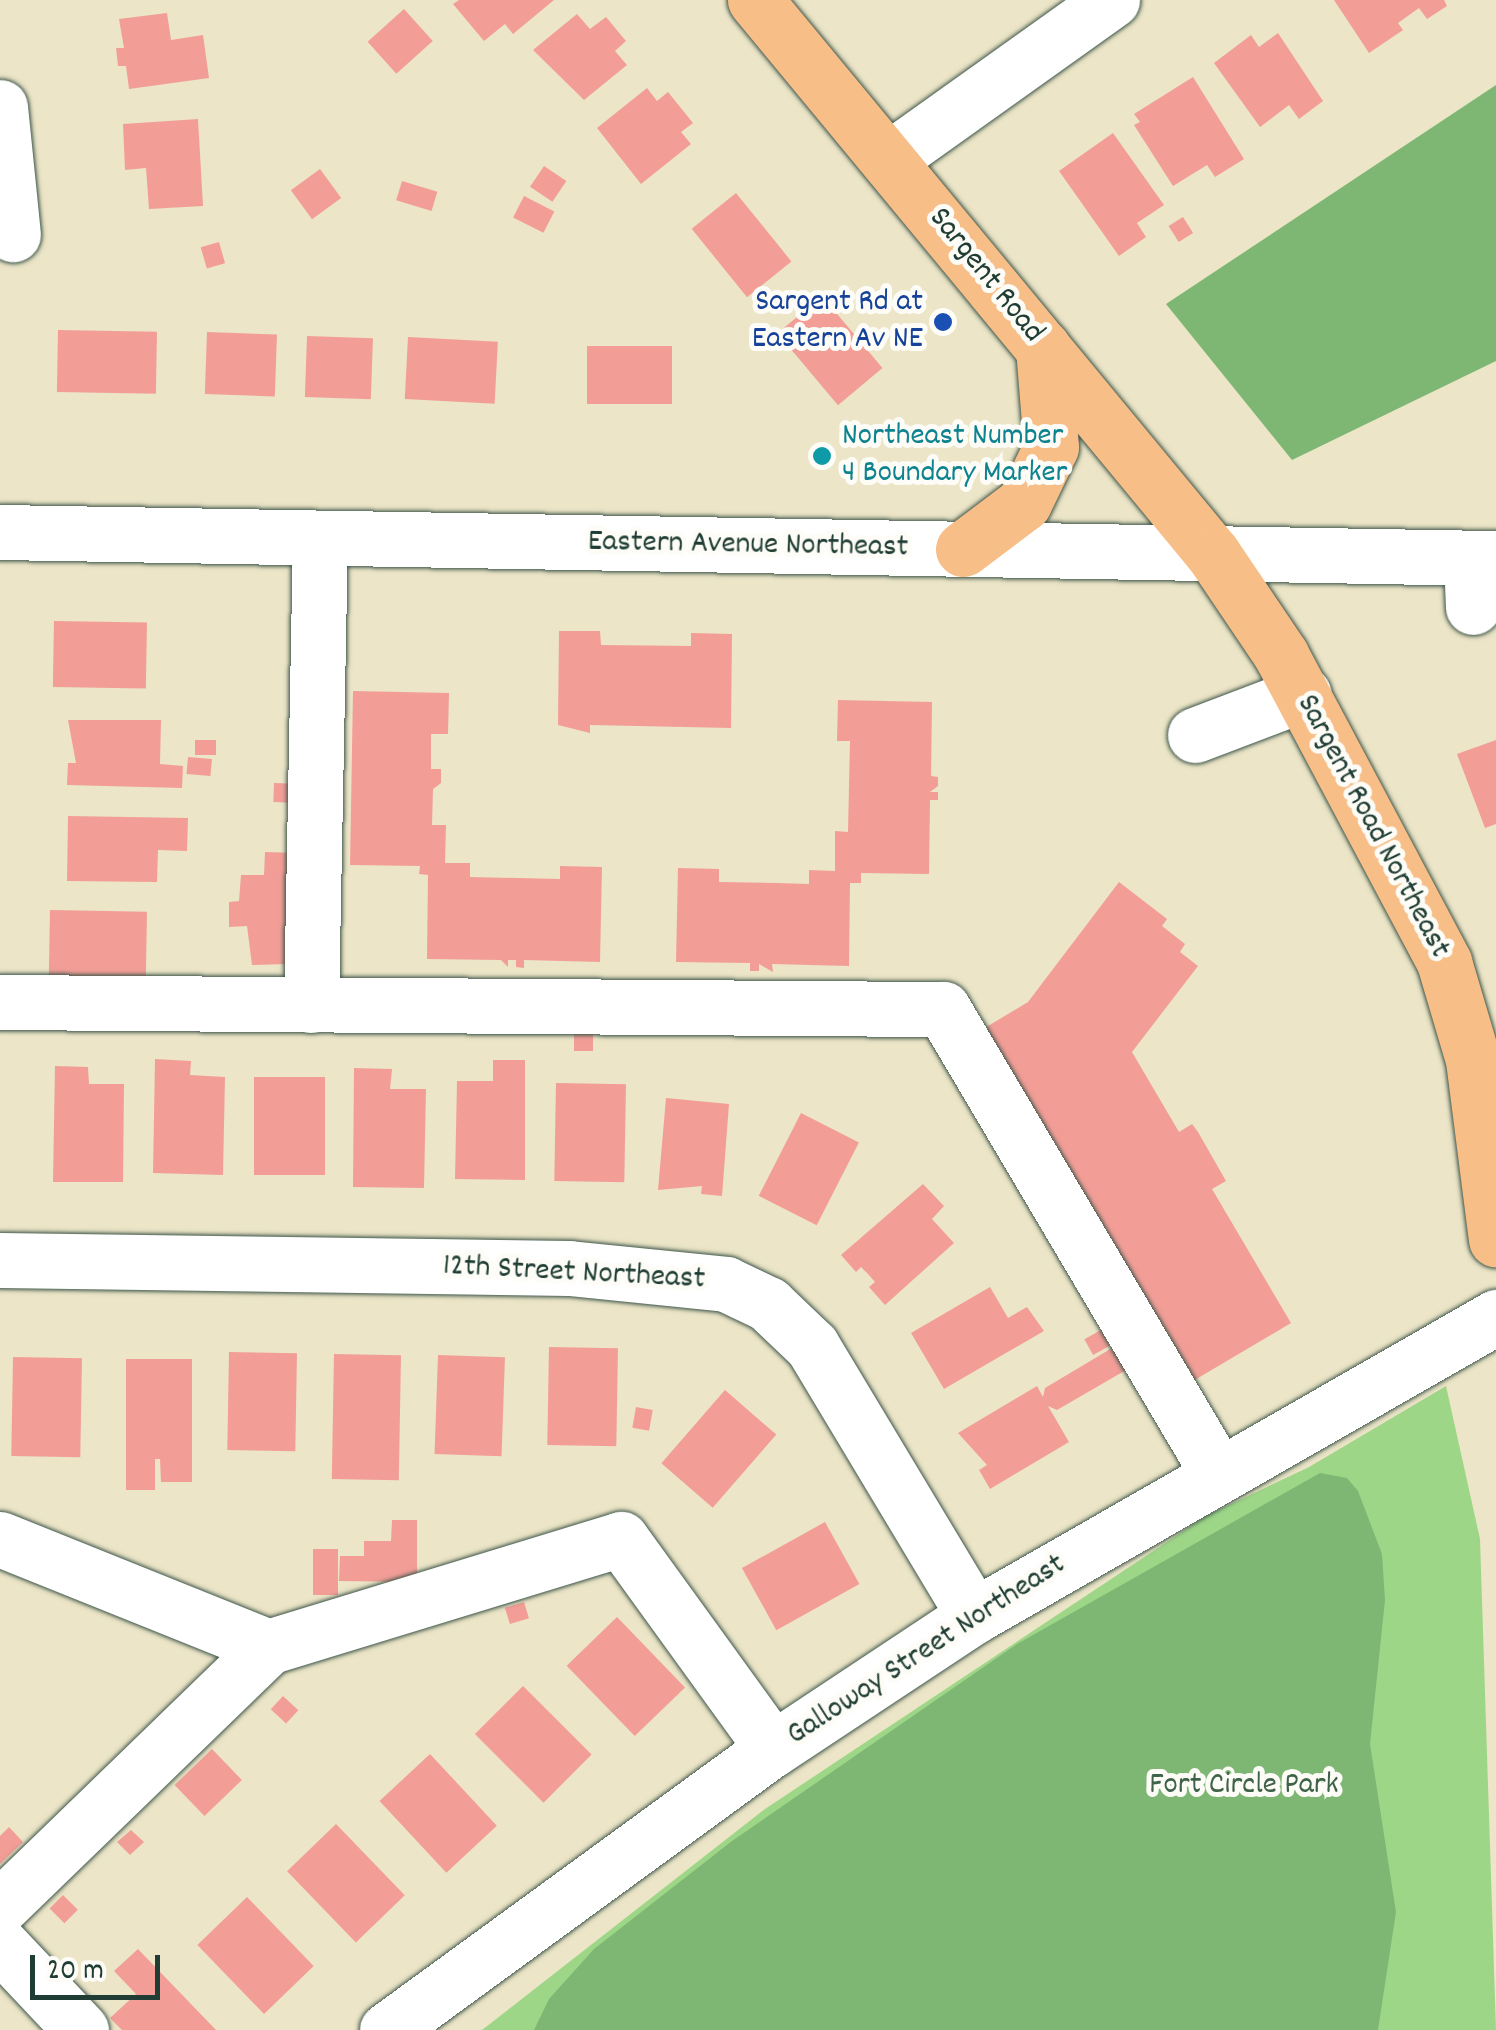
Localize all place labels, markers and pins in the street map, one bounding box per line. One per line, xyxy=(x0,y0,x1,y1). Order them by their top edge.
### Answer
place label: Sargent Rd at Eastern Av NE xyxy=(752,285,923,360)
marker: Sargent Rd at Eastern Av NE xyxy=(932,311,954,333)
place label: Northeast Number 4 Boundary Marker xyxy=(842,419,1067,494)
marker: Northeast Number 4 Boundary Marker xyxy=(811,445,833,467)

